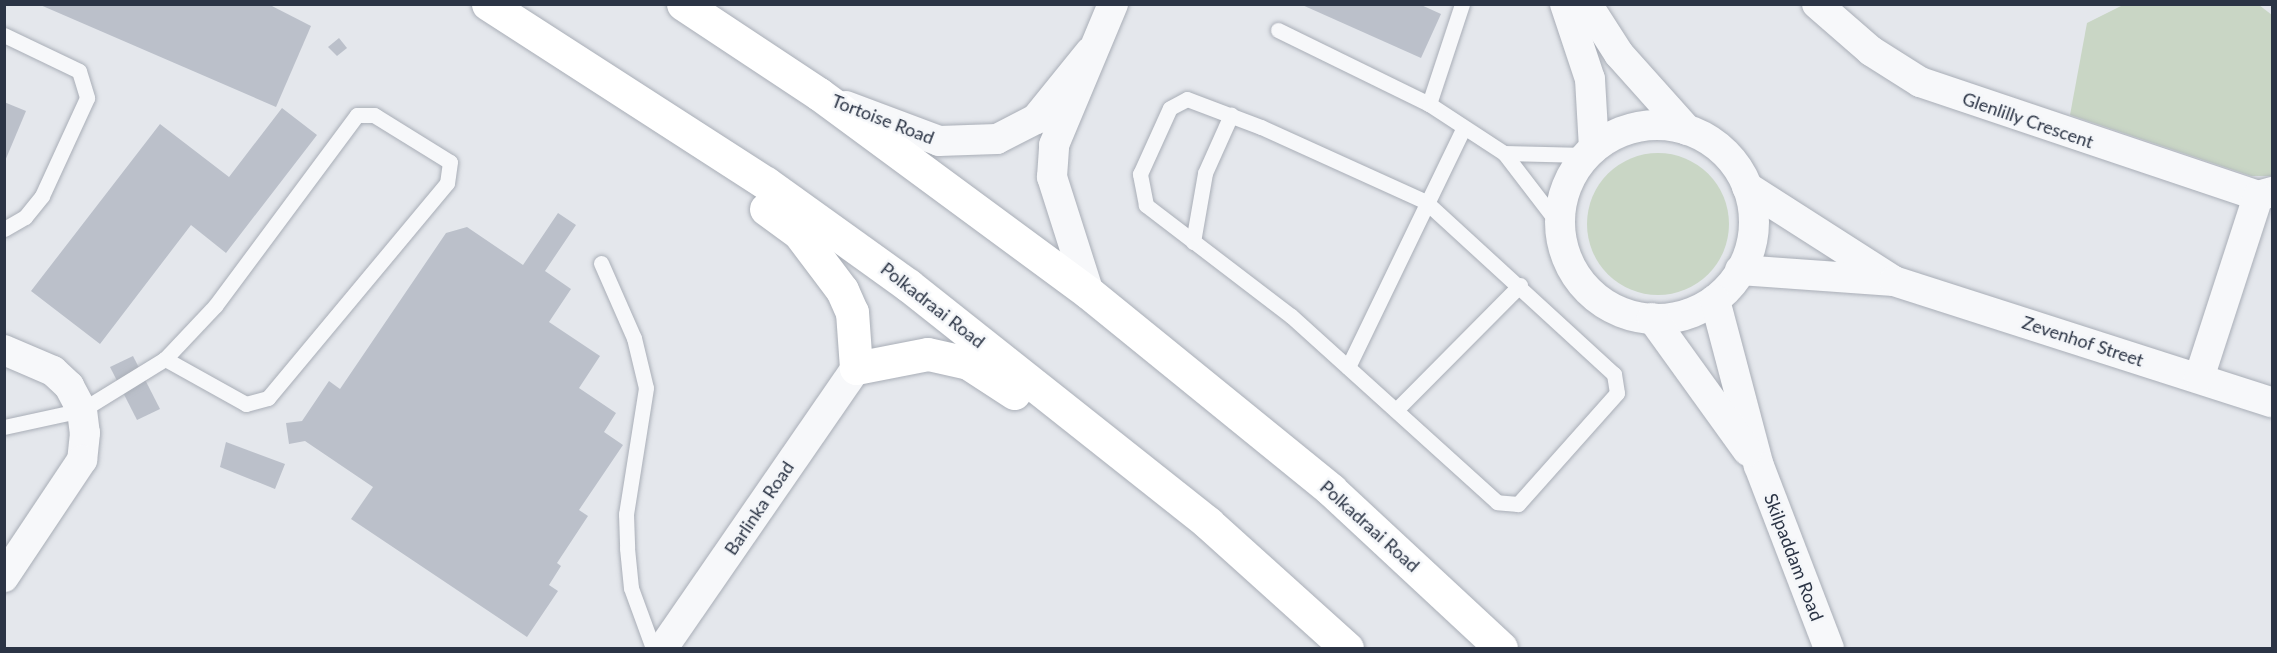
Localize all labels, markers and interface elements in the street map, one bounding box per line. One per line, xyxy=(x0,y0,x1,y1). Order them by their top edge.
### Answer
street label: Glenlilly Crescent xyxy=(1959,87,2097,153)
street label: Tortoise Road xyxy=(829,90,937,148)
street label: Polkadraai Road xyxy=(877,258,989,352)
street label: Zevenhof Street xyxy=(2019,311,2147,371)
street label: Barlinka Road xyxy=(720,457,798,559)
street label: Polkadraai Road xyxy=(1316,476,1424,576)
street label: Skilpaddam Road xyxy=(1760,490,1828,624)

